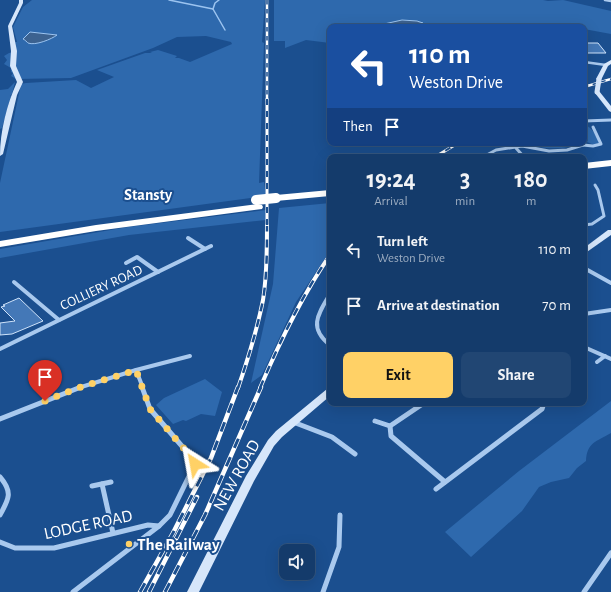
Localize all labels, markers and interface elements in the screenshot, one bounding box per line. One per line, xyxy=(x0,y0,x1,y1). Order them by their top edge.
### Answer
icon: left xyxy=(343,40,395,92)
text: 110 m xyxy=(409,41,471,69)
text: Weston Drive xyxy=(409,74,503,92)
icon: arrive xyxy=(381,116,403,138)
text: Then xyxy=(343,119,373,134)
text: 19:24 xyxy=(366,168,416,192)
text: 3 xyxy=(460,168,470,192)
text: 180 xyxy=(515,168,548,192)
district label: Stansty xyxy=(124,187,173,204)
text: Arrival xyxy=(374,195,408,208)
text: min xyxy=(455,195,475,208)
text: m xyxy=(526,195,536,208)
text: Turn left xyxy=(377,234,428,249)
icon: left xyxy=(343,239,365,261)
text: 110 m xyxy=(538,242,571,257)
text: Weston Drive xyxy=(377,252,445,265)
street label: COLLIERY ROAD xyxy=(58,263,145,313)
icon: arrive xyxy=(343,295,365,317)
text: Arrive at destination xyxy=(377,298,500,313)
text: 70 m xyxy=(542,298,571,313)
button: Exit xyxy=(343,352,453,398)
button: Share xyxy=(461,352,571,398)
pin xyxy=(28,360,62,401)
icon: arrive xyxy=(34,366,56,388)
street label: NEW ROAD xyxy=(210,437,263,514)
position arrow xyxy=(174,443,216,485)
street label: LODGE ROAD xyxy=(42,507,134,542)
place label: The Railway xyxy=(137,536,220,554)
marker: The Railway xyxy=(124,539,134,549)
map controls xyxy=(279,544,315,580)
button: sound xyxy=(279,544,315,580)

